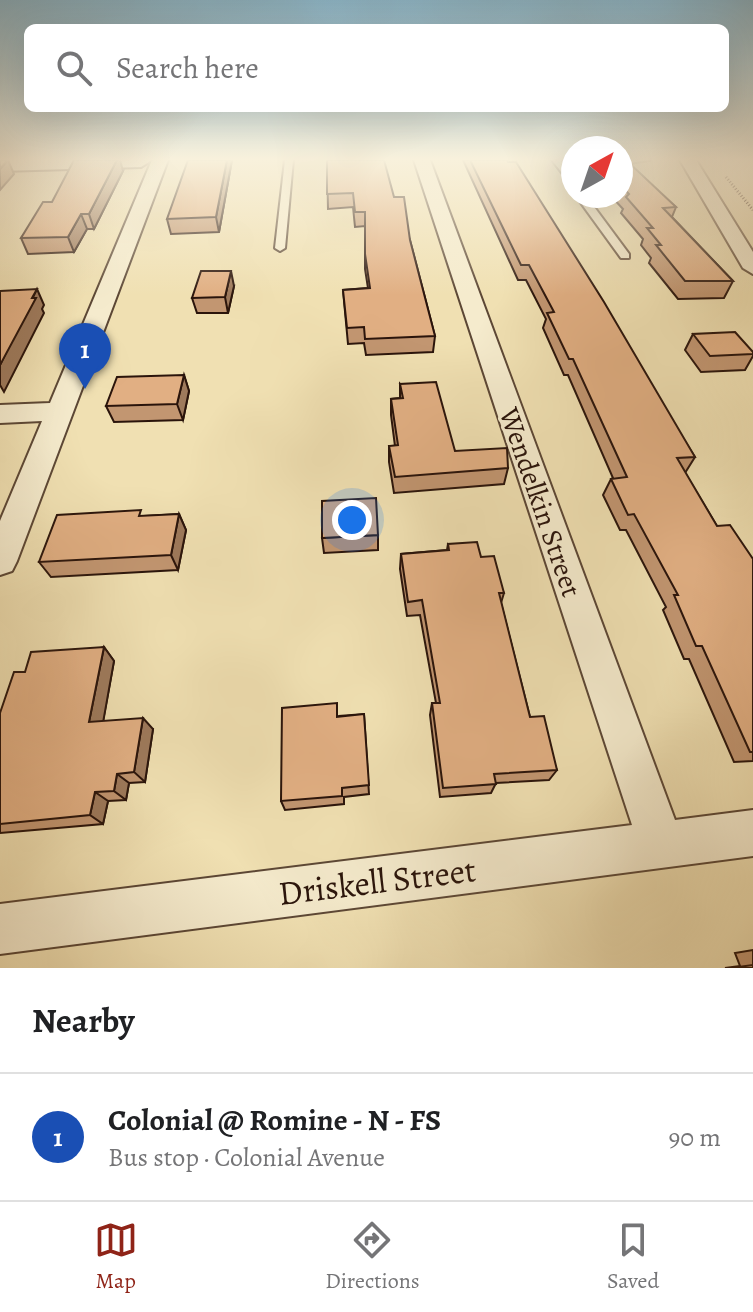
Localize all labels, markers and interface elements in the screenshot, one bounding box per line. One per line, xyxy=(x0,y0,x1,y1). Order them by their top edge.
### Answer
search box xyxy=(24,24,729,112)
icon: search xyxy=(52,46,96,90)
text: Search here xyxy=(116,48,259,88)
north arrow xyxy=(561,136,633,208)
pin: 1 xyxy=(59,323,111,389)
street label: Wendelkin Street xyxy=(490,402,590,602)
your location xyxy=(332,500,372,540)
street label: Driskell Street xyxy=(276,846,478,917)
text: Nearby xyxy=(32,997,135,1044)
text: Colonial @ Romine - N - FS xyxy=(108,1100,441,1140)
text: 1 xyxy=(53,1120,63,1155)
text: 90 m xyxy=(669,1120,721,1155)
text: Bus stop · Colonial Avenue xyxy=(108,1140,385,1175)
tab: Map xyxy=(94,1218,138,1296)
tab: Directions xyxy=(325,1218,420,1296)
tab: Saved xyxy=(607,1218,659,1296)

